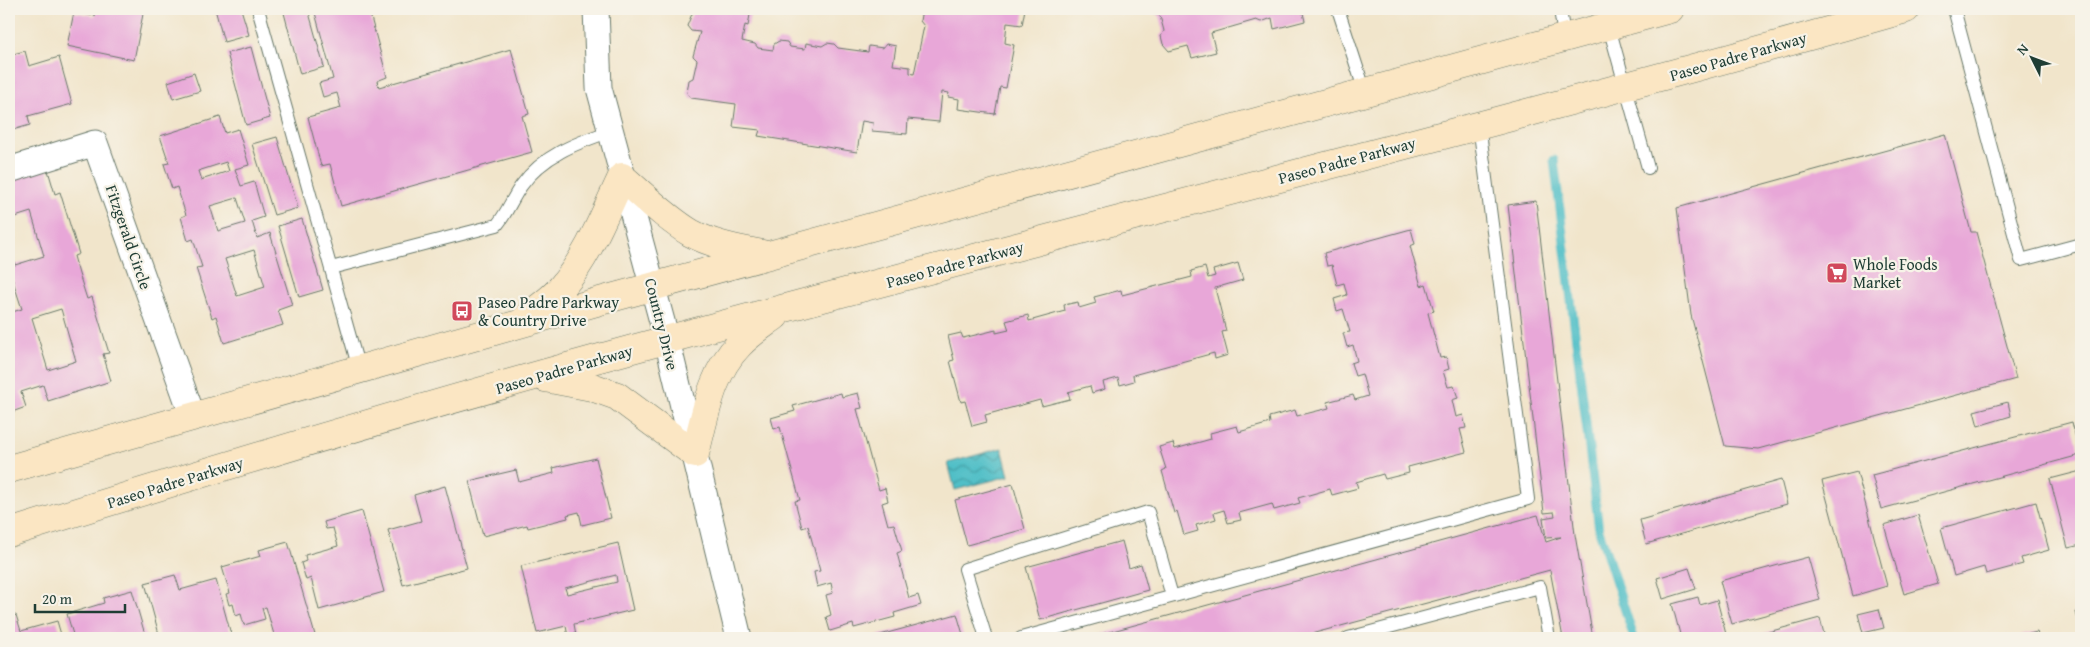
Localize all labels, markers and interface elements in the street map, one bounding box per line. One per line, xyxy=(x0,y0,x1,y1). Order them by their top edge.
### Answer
street label: Paseo Padre Parkway xyxy=(1667,25,1809,87)
north arrow xyxy=(2008,32,2058,82)
text: N xyxy=(2012,39,2033,59)
street label: Paseo Padre Parkway xyxy=(1276,130,1418,190)
street label: Fitzgerald Circle xyxy=(100,181,158,293)
street label: Paseo Padre Parkway xyxy=(884,234,1026,294)
place label: Whole Foods Market xyxy=(1853,252,1938,294)
supermarket icon: Whole Foods Market xyxy=(1825,261,1849,285)
street label: Country Drive xyxy=(639,275,685,373)
place label: Paseo Padre Parkway & Country Drive xyxy=(478,290,619,332)
bus stop icon: Paseo Padre Parkway & Country Drive xyxy=(450,299,474,323)
street label: Paseo Padre Parkway xyxy=(493,338,635,400)
street label: Paseo Padre Parkway xyxy=(104,450,246,514)
scale bar xyxy=(35,582,125,614)
text: 20 m xyxy=(42,588,73,609)

